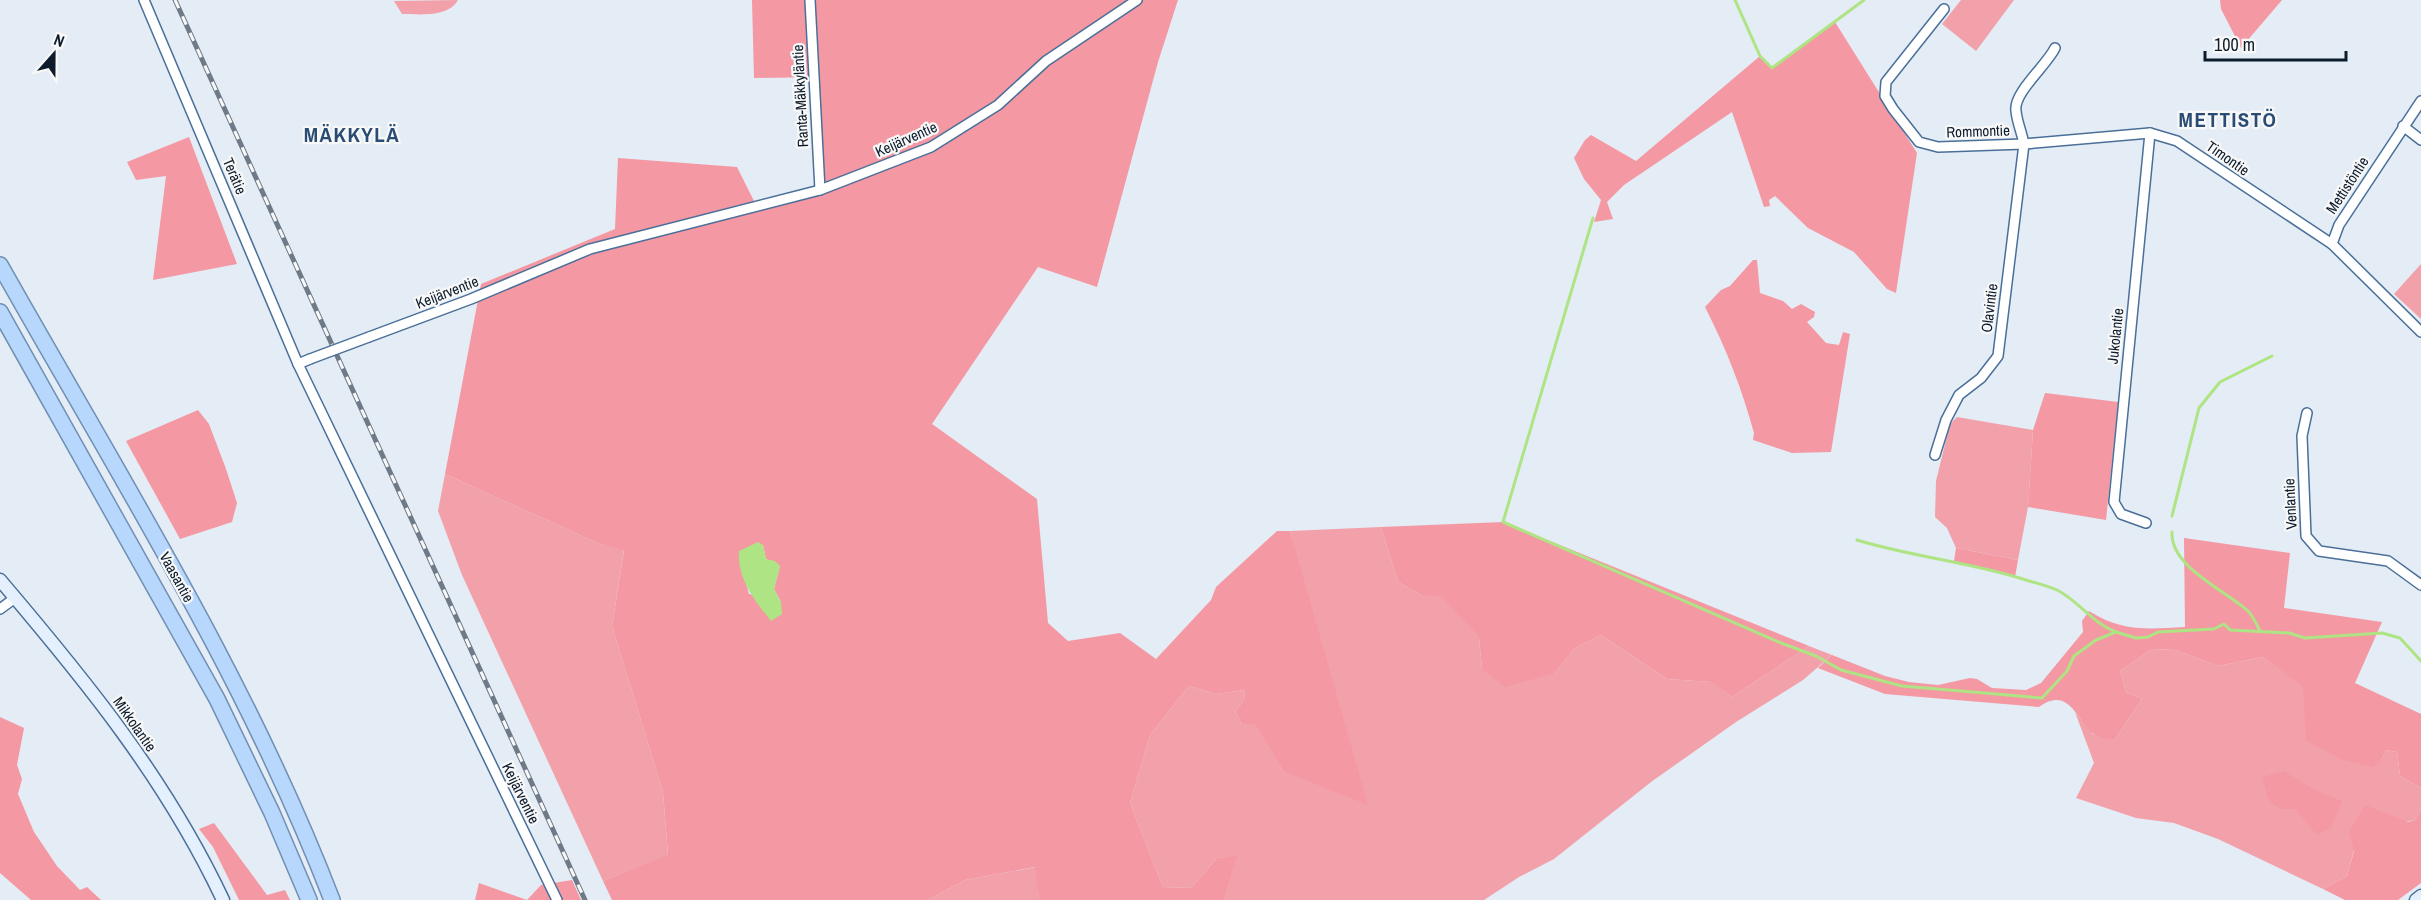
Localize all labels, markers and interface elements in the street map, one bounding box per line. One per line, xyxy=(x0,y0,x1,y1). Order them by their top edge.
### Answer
north arrow xyxy=(24,24,84,84)
scale bar xyxy=(2205,24,2346,62)
text: N xyxy=(51,28,68,52)
text: 100 m xyxy=(2214,32,2255,57)
street label: Ranta-Mäkkyläntie xyxy=(787,44,813,148)
district label: METTISTÖ xyxy=(2179,105,2277,134)
street label: Keijärventie xyxy=(872,116,940,162)
street label: Rommontie xyxy=(1946,119,2010,143)
district label: MÄKKYLÄ xyxy=(304,120,400,149)
street label: Timontie xyxy=(2202,136,2254,181)
street label: Mettistöntie xyxy=(2321,152,2373,218)
street label: Terätie xyxy=(218,155,252,198)
street label: Keijärventie xyxy=(413,270,482,314)
street label: Olavintie xyxy=(1976,282,2002,334)
street label: Jukolantie xyxy=(2102,307,2128,365)
street label: Venlantie xyxy=(2278,478,2302,530)
street label: Vaasantie xyxy=(155,548,199,606)
street label: Mikkolantie xyxy=(108,692,162,756)
street label: Keijärventie xyxy=(497,759,545,827)

